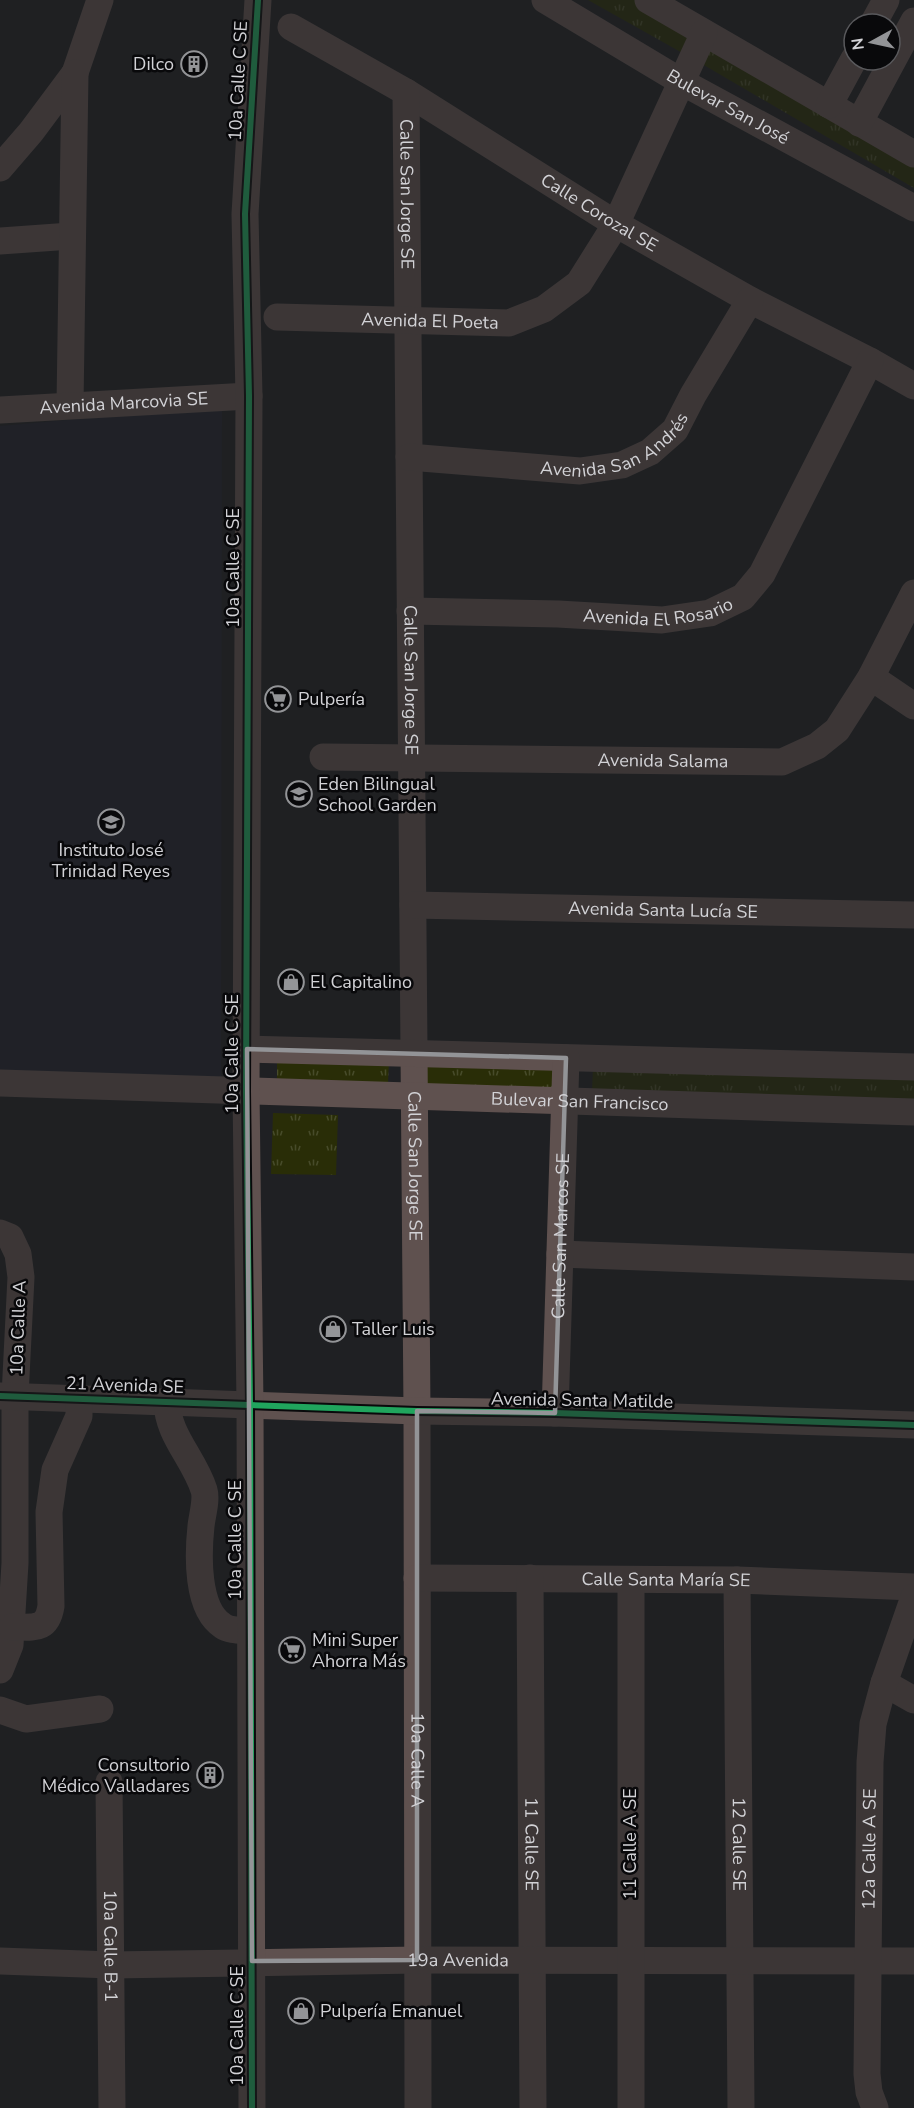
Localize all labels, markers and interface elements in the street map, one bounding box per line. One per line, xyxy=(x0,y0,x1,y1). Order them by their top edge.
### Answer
north arrow xyxy=(842,12,902,72)
street label: 10a Calle C SE xyxy=(223,20,253,142)
text: N xyxy=(846,36,870,51)
building icon: Dilco xyxy=(179,49,209,79)
place label: Dilco xyxy=(133,52,174,76)
street label: Bulevar San José xyxy=(662,64,794,150)
street label: Calle San Jorge SE xyxy=(394,119,419,269)
street label: Calle Corozal SE xyxy=(536,168,662,257)
street label: Avenida El Poeta xyxy=(361,307,499,335)
street label: Avenida Marcovia SE xyxy=(39,386,209,420)
street label: Avenida San Andrés xyxy=(539,408,694,483)
street label: 10a Calle C SE xyxy=(221,508,245,628)
street label: Avenida El Rosario xyxy=(582,592,737,632)
street label: Calle San Jorge SE xyxy=(398,605,424,755)
supermarket icon: Pulpería xyxy=(263,684,293,714)
place label: Pulpería xyxy=(298,687,365,711)
street label: Avenida Salama xyxy=(597,748,729,773)
place label: Eden Bilingual School Garden xyxy=(318,772,437,817)
school or university icon: Eden Bilingual School Garden xyxy=(284,779,314,809)
school or university icon: Instituto José Trinidad Reyes xyxy=(96,807,126,837)
place label: Instituto José Trinidad Reyes xyxy=(52,838,170,883)
street label: Avenida Santa Lucía SE xyxy=(568,896,758,924)
shop icon: El Capitalino xyxy=(276,967,306,997)
place label: El Capitalino xyxy=(310,970,412,994)
street label: 10a Calle C SE xyxy=(220,994,244,1114)
street label: Bulevar San Francisco xyxy=(491,1087,669,1116)
street label: Calle San Jorge SE xyxy=(402,1091,428,1241)
street label: Calle San Marcos SE xyxy=(546,1153,575,1319)
street label: 10a Calle A xyxy=(4,1280,32,1376)
shop icon: Taller Luis xyxy=(318,1314,348,1344)
place label: Taller Luis xyxy=(352,1317,435,1341)
street label: 21 Avenida SE xyxy=(66,1371,184,1399)
street label: Avenida Santa Matilde xyxy=(491,1386,673,1414)
street label: 10a Calle C SE xyxy=(223,1480,247,1600)
street label: Calle Santa María SE xyxy=(581,1567,751,1593)
place label: Mini Super Ahorra Más xyxy=(312,1628,406,1673)
supermarket icon: Mini Super Ahorra Más xyxy=(277,1635,307,1665)
street label: 10a Calle A xyxy=(405,1712,430,1808)
place label: Consultorio Médico Valladares xyxy=(42,1753,190,1798)
building icon: Consultorio Médico Valladares xyxy=(195,1760,225,1790)
street label: 11 Calle A SE xyxy=(618,1788,642,1900)
street label: 12a Calle A SE xyxy=(857,1788,882,1910)
street label: 11 Calle SE xyxy=(519,1797,544,1891)
street label: 12 Calle SE xyxy=(727,1797,751,1891)
street label: 10a Calle B-1 xyxy=(98,1890,123,2002)
street label: 19a Avenida xyxy=(407,1948,509,1972)
street label: 10a Calle C SE xyxy=(225,1966,249,2086)
shop icon: Pulpería Emanuel xyxy=(286,1996,316,2026)
place label: Pulpería Emanuel xyxy=(320,1999,463,2023)

